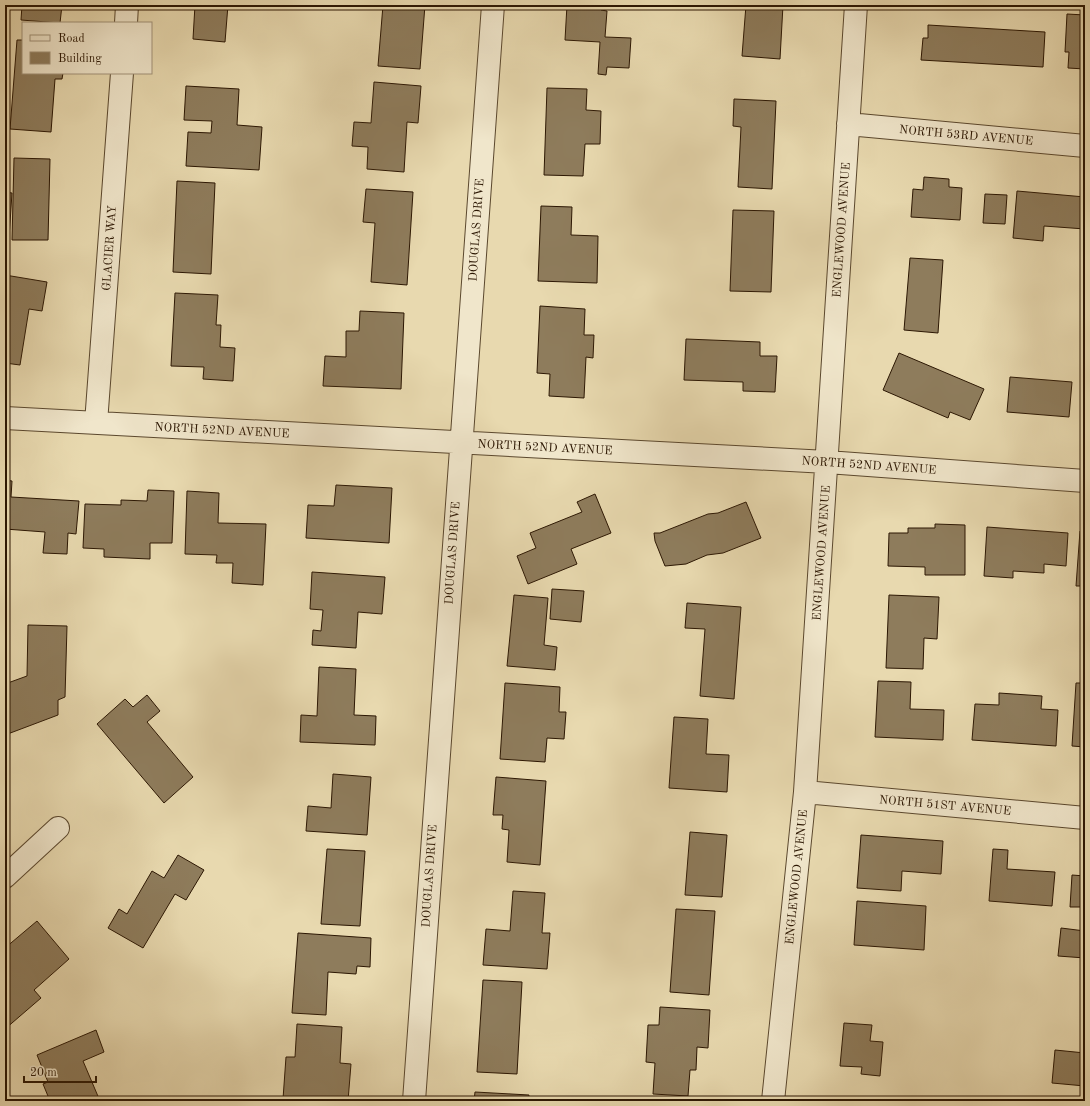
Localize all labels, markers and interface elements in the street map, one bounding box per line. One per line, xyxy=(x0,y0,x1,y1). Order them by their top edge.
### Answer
legend xyxy=(22,22,152,74)
text: Road xyxy=(58,33,85,45)
text: Building xyxy=(58,53,102,65)
street label: NORTH 53RD AVENUE xyxy=(898,123,1034,148)
street label: ENGLEWOOD AVENUE xyxy=(831,162,853,298)
street label: DOUGLAS DRIVE xyxy=(467,178,487,282)
street label: GLACIER WAY xyxy=(101,205,119,291)
street label: NORTH 52ND AVENUE xyxy=(154,420,290,441)
street label: NORTH 52ND AVENUE xyxy=(477,437,613,458)
street label: NORTH 52ND AVENUE xyxy=(801,454,937,477)
street label: ENGLEWOOD AVENUE xyxy=(811,485,833,621)
street label: DOUGLAS DRIVE xyxy=(443,501,463,605)
street label: NORTH 51ST AVENUE xyxy=(878,793,1012,818)
street label: ENGLEWOOD AVENUE xyxy=(784,809,810,945)
street label: DOUGLAS DRIVE xyxy=(420,824,440,928)
scale bar xyxy=(24,1058,96,1084)
text: 20 m xyxy=(30,1067,57,1079)

